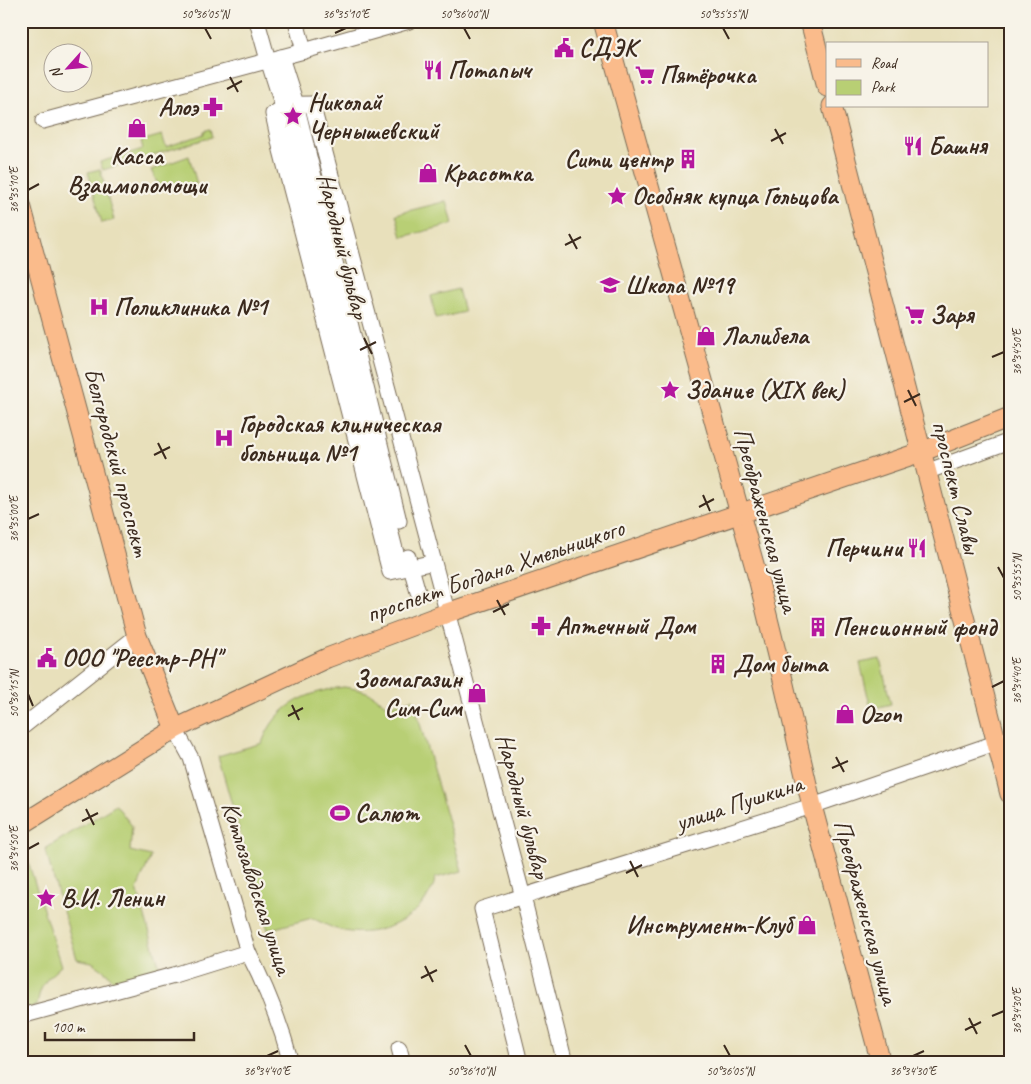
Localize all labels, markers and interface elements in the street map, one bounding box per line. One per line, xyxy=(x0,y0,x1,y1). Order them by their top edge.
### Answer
text: 50°36'05"N xyxy=(181,6,230,22)
text: 36°35'10"E xyxy=(323,6,371,22)
text: 50°36'00"N xyxy=(440,6,489,22)
text: 50°35'55"N xyxy=(699,6,748,22)
place label: СДЭК xyxy=(579,32,642,64)
public building icon: СДЭК xyxy=(553,37,575,59)
north arrow xyxy=(42,42,92,92)
legend xyxy=(826,42,988,108)
place label: Потапыч xyxy=(448,54,534,86)
text: Road xyxy=(871,54,898,73)
restaurant icon: Потапыч xyxy=(422,59,444,81)
place label: Пятёрочка xyxy=(660,59,758,91)
text: N xyxy=(46,64,66,81)
supermarket icon: Пятёрочка xyxy=(634,64,656,86)
text: Park xyxy=(871,78,896,97)
place label: Николай Чернышевский xyxy=(308,86,441,147)
place label: Алоэ xyxy=(159,91,200,123)
pharmacy icon: Алоэ xyxy=(202,96,224,118)
place icon: Николай Чернышевский xyxy=(282,105,304,127)
shop icon: Касса Взаимопомощи xyxy=(126,117,148,139)
place label: Башня xyxy=(928,130,989,162)
restaurant icon: Башня xyxy=(902,135,924,157)
place label: Касса Взаимопомощи xyxy=(68,140,208,201)
place label: Сити центр xyxy=(565,143,674,175)
building icon: Сити центр xyxy=(677,148,699,170)
place label: Красотка xyxy=(443,157,534,189)
shop icon: Красотка xyxy=(417,162,439,184)
text: 36°35'10"E xyxy=(6,165,22,213)
street label: Народный бульвар xyxy=(309,170,377,324)
place label: Особняк купца Гольцова xyxy=(632,180,839,212)
place icon: Особняк купца Гольцова xyxy=(606,185,628,207)
place label: Школа №19 xyxy=(625,269,737,301)
school or university icon: Школа №19 xyxy=(599,274,621,296)
place label: Поликлиника №1 xyxy=(114,291,270,323)
hospital icon: Поликлиника №1 xyxy=(88,296,110,318)
place label: Заря xyxy=(930,299,976,331)
supermarket icon: Заря xyxy=(904,304,926,326)
place label: Лалибела xyxy=(721,320,810,352)
shop icon: Лалибела xyxy=(695,325,717,347)
text: 36°34'50"E xyxy=(1009,327,1025,375)
street label: Белгородский проспект xyxy=(76,364,158,561)
place label: Здание (XIX век) xyxy=(685,374,846,406)
place icon: Здание (XIX век) xyxy=(659,379,681,401)
place label: Городская клиническая больница №1 xyxy=(239,408,443,469)
street label: проспект Славы xyxy=(924,417,988,559)
street label: Преображенская улица xyxy=(726,424,807,618)
hospital icon: Городская клиническая больница №1 xyxy=(213,427,235,449)
text: 36°35'00"E xyxy=(6,494,22,542)
street label: проспект Богдана Хмельницкого xyxy=(362,511,629,630)
place label: Перчини xyxy=(825,532,904,564)
restaurant icon: Перчини xyxy=(906,537,928,559)
text: 50°35'55"N xyxy=(1009,553,1025,602)
place label: Аптечный Дом xyxy=(556,610,697,642)
place label: Пенсионный фонд xyxy=(833,611,999,643)
pharmacy icon: Аптечный Дом xyxy=(530,615,552,637)
building icon: Пенсионный фонд xyxy=(807,616,829,638)
place label: ООО "Реестр-РН" xyxy=(62,642,226,674)
public building icon: ООО "Реестр-РН" xyxy=(36,647,58,669)
place label: Дом быта xyxy=(733,648,829,680)
building icon: Дом быта xyxy=(707,653,729,675)
text: 36°34'40"E xyxy=(1009,656,1025,704)
place label: Зоомагазин Сим-Сим xyxy=(354,663,464,724)
text: 50°36'15"N xyxy=(6,669,22,718)
shop icon: Зоомагазин Сим-Сим xyxy=(466,682,488,704)
place label: Ozon xyxy=(860,698,902,730)
shop icon: Ozon xyxy=(834,703,856,725)
street label: Народный бульвар xyxy=(488,730,558,884)
street label: улица Пушкина xyxy=(669,767,809,839)
place label: Салют xyxy=(355,797,421,829)
street label: Котлозаводская улица xyxy=(214,798,301,981)
sports icon: Салют xyxy=(329,802,351,824)
street label: Преображенская улица xyxy=(826,816,907,1010)
text: 36°34'50"E xyxy=(6,824,22,872)
place label: В.И. Ленин xyxy=(61,882,166,914)
place icon: В.И. Ленин xyxy=(35,887,57,909)
place label: Инструмент-Клуб xyxy=(626,909,796,941)
shop icon: Инструмент-Клуб xyxy=(796,914,818,936)
text: 36°34'30"E xyxy=(1009,986,1025,1034)
scale bar xyxy=(45,1009,194,1041)
text: 100 m xyxy=(52,1018,86,1037)
text: 36°34'40"E xyxy=(244,1063,292,1079)
text: 50°36'10"N xyxy=(447,1063,496,1079)
text: 50°36'05"N xyxy=(706,1063,755,1079)
text: 36°34'30"E xyxy=(890,1063,938,1079)

